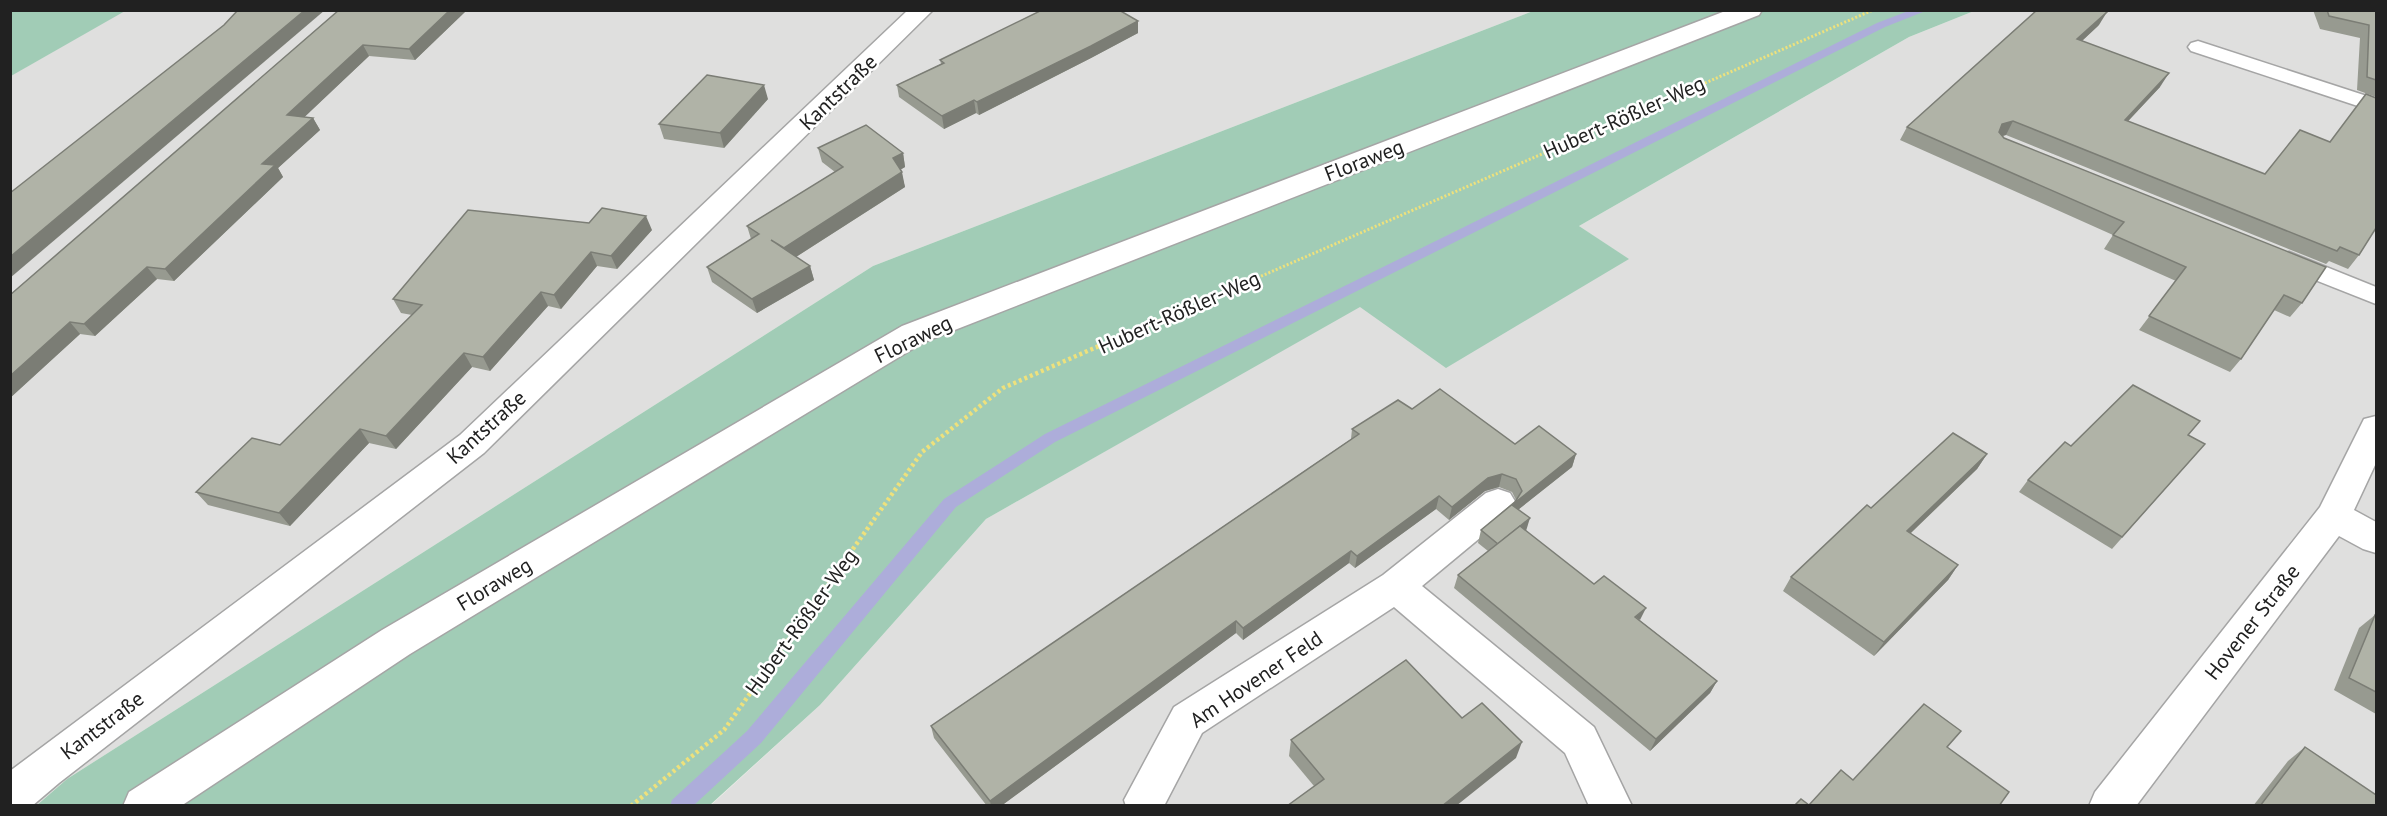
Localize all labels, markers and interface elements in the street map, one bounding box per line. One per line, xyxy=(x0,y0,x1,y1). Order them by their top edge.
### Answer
street label: Kantstraße xyxy=(793,48,883,136)
street label: Hubert-Rößler-Weg xyxy=(1539,69,1709,165)
street label: Floraweg xyxy=(1321,133,1407,187)
street label: Hubert-Rößler-Weg xyxy=(1094,264,1264,360)
street label: Floraweg xyxy=(870,309,956,369)
street label: Kantstraße xyxy=(441,384,531,470)
street label: Hubert-Rößler-Weg xyxy=(739,544,863,700)
street label: Floraweg xyxy=(452,551,536,617)
street label: Hovener Straße xyxy=(2198,559,2306,685)
street label: Am Hovener Feld xyxy=(1184,625,1328,733)
street label: Kantstraße xyxy=(55,685,149,765)

